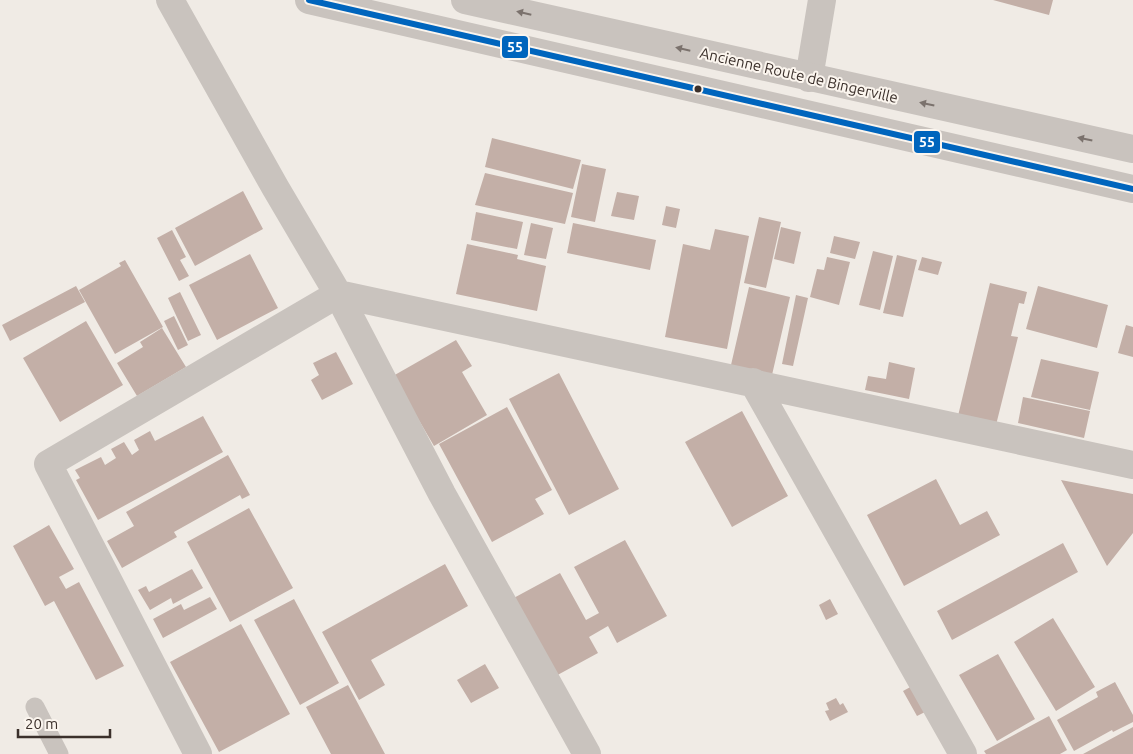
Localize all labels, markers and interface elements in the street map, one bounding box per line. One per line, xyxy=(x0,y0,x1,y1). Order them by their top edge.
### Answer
one-way arrow xyxy=(517,9,532,17)
line badge: 55 xyxy=(501,35,529,59)
text: 55 xyxy=(507,39,523,55)
street label: Ancienne Route de Bingerville xyxy=(698,44,900,106)
one-way arrow xyxy=(675,45,690,53)
unlabelled marker xyxy=(693,84,703,94)
one-way arrow xyxy=(919,100,934,108)
line badge: 55 xyxy=(913,130,941,154)
text: 55 xyxy=(919,134,935,150)
one-way arrow xyxy=(1077,134,1093,142)
scale bar xyxy=(18,706,110,738)
text: 20 m xyxy=(25,715,58,732)

